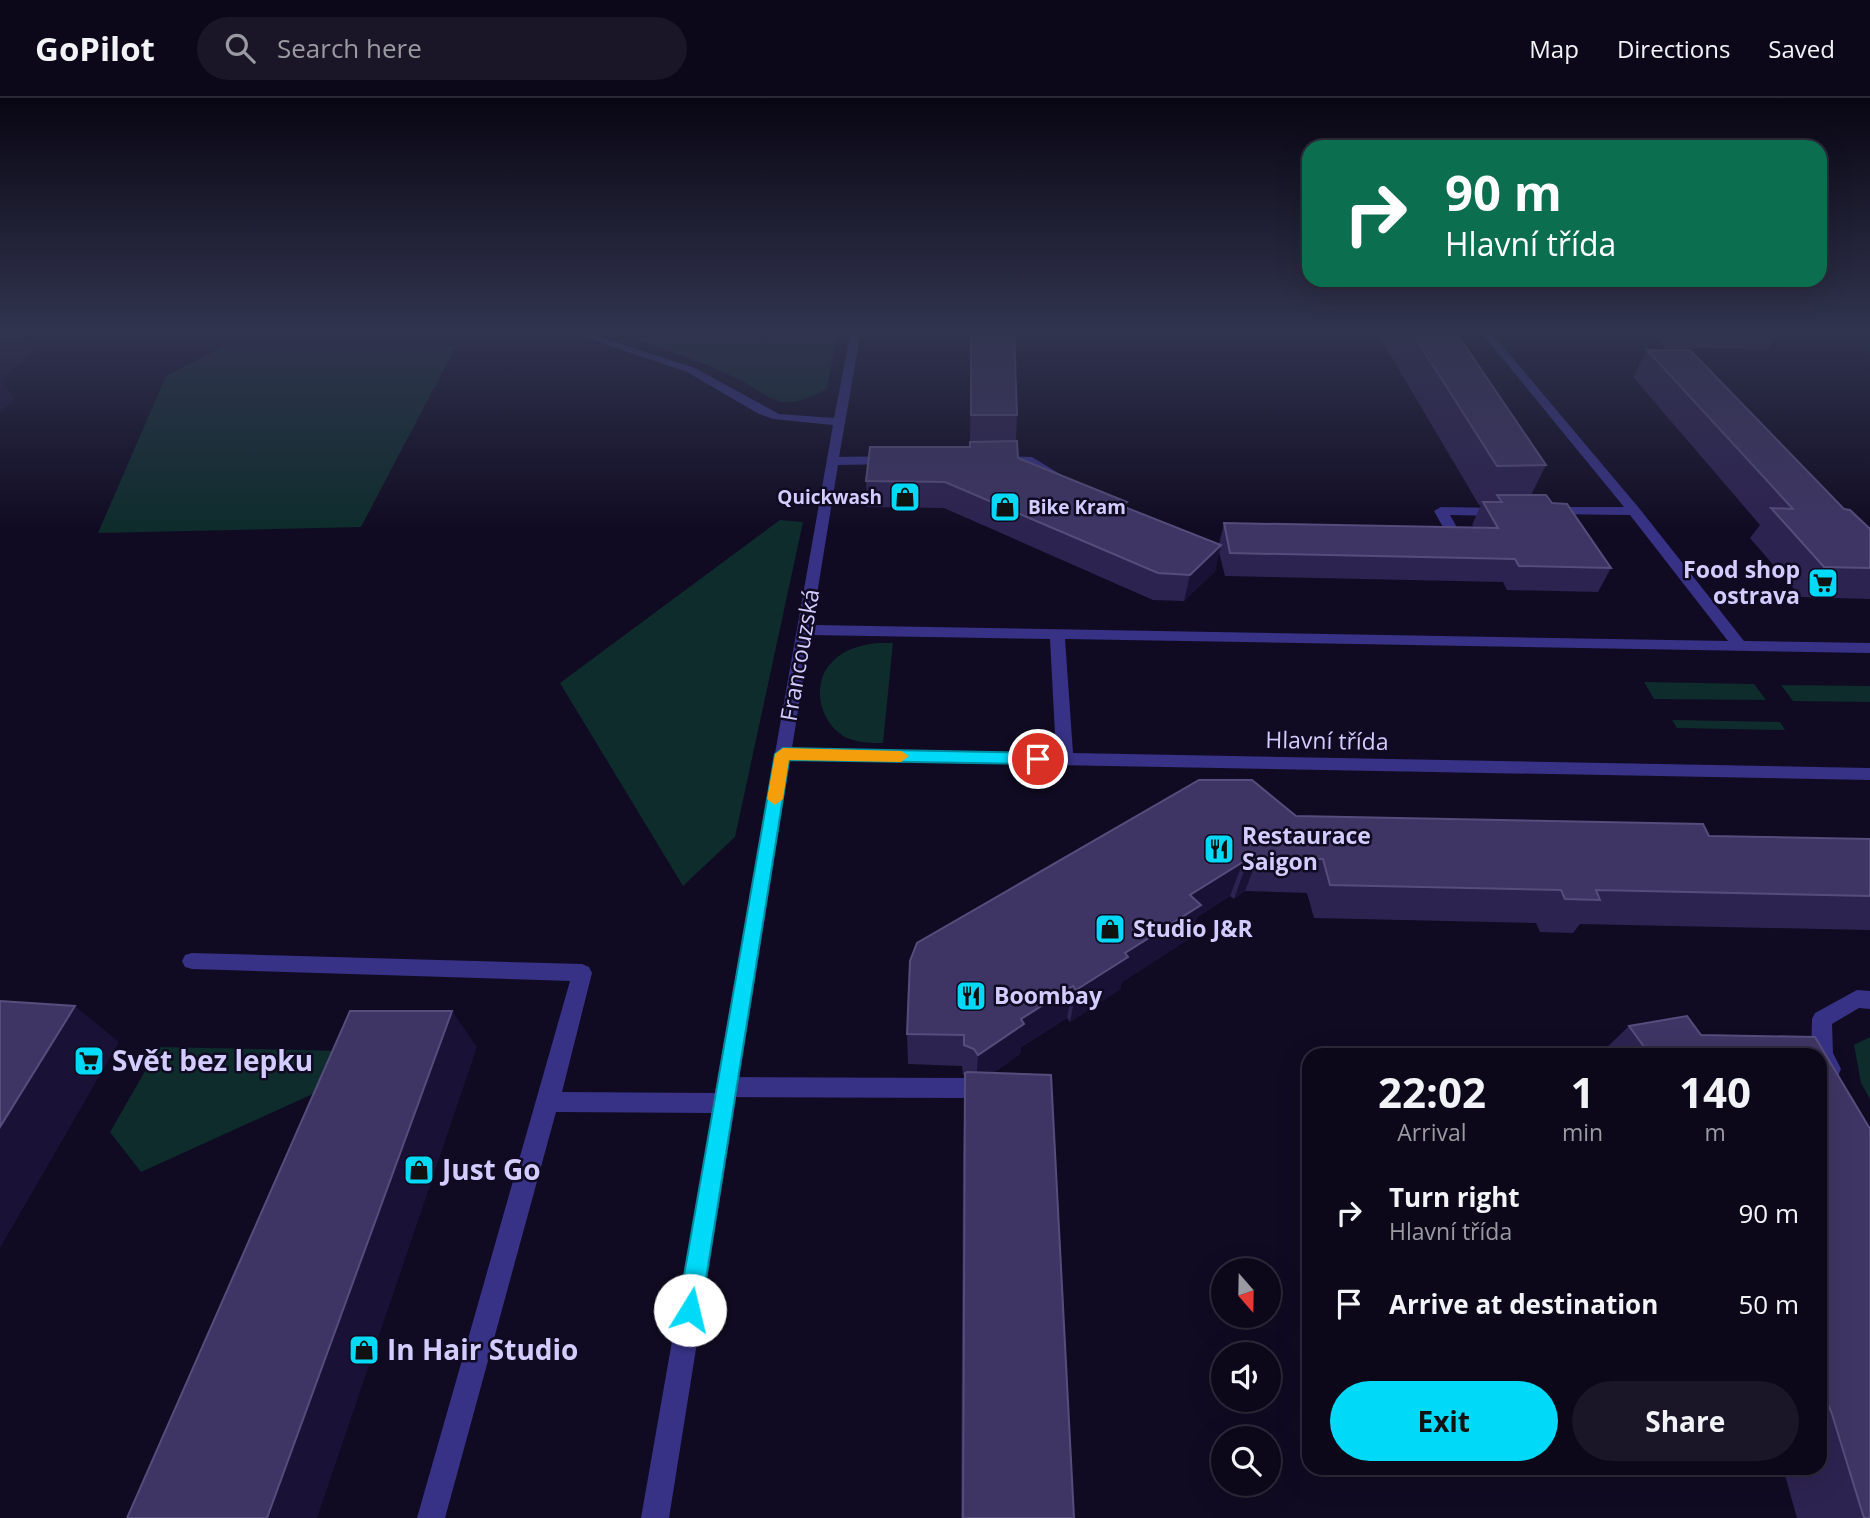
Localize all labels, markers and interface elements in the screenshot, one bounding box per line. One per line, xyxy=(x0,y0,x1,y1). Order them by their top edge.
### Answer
search box xyxy=(197,17,687,80)
text: GoPilot xyxy=(35,26,155,71)
icon: search xyxy=(221,29,259,67)
text: Search here xyxy=(277,30,422,66)
text: Map xyxy=(1529,32,1579,65)
text: Directions xyxy=(1617,32,1730,65)
text: Saved xyxy=(1768,32,1835,65)
text: 90 m xyxy=(1445,159,1562,225)
icon: right xyxy=(1330,168,1421,259)
text: Hlavní třída xyxy=(1445,222,1616,265)
shop icon: Quickwash xyxy=(888,480,922,514)
place label: Quickwash xyxy=(777,484,882,510)
shop icon: Bike Kram xyxy=(988,490,1022,524)
place label: Bike Kram xyxy=(1028,494,1126,520)
place label: Food shop ostrava xyxy=(1683,553,1800,611)
supermarket icon: Food shop ostrava xyxy=(1806,566,1840,600)
street label: Francouzská xyxy=(772,586,826,723)
street label: Hlavní třída xyxy=(1265,723,1389,757)
pin xyxy=(1008,729,1068,789)
icon: arrive xyxy=(1019,740,1057,778)
place label: Restaurace Saigon xyxy=(1242,819,1371,877)
restaurant icon: Restaurace Saigon xyxy=(1202,832,1236,866)
shop icon: Studio J&R xyxy=(1093,912,1127,946)
place label: Studio J&R xyxy=(1133,912,1253,944)
restaurant icon: Boombay xyxy=(954,979,988,1013)
place label: Boombay xyxy=(994,979,1103,1011)
place label: Svět bez lepku xyxy=(112,1041,313,1079)
supermarket icon: Svět bez lepku xyxy=(72,1044,106,1078)
text: 22:02 xyxy=(1378,1063,1486,1120)
text: 1 xyxy=(1570,1063,1595,1120)
text: 140 xyxy=(1679,1063,1751,1120)
text: Arrival xyxy=(1397,1116,1467,1148)
text: min xyxy=(1562,1116,1603,1148)
text: m xyxy=(1704,1116,1726,1148)
place label: Just Go xyxy=(439,1150,541,1188)
shop icon: Just Go xyxy=(402,1153,436,1187)
text: Turn right xyxy=(1389,1179,1520,1215)
icon: right xyxy=(1330,1194,1368,1232)
text: 90 m xyxy=(1738,1195,1799,1231)
text: Hlavní třída xyxy=(1389,1215,1512,1247)
north arrow xyxy=(1211,1258,1281,1328)
map controls xyxy=(1211,1258,1281,1496)
position arrow xyxy=(653,1273,727,1347)
icon: arrive xyxy=(1330,1285,1368,1323)
text: Arrive at destination xyxy=(1389,1286,1658,1322)
text: 50 m xyxy=(1738,1286,1799,1322)
place label: In Hair Studio xyxy=(387,1330,578,1368)
shop icon: In Hair Studio xyxy=(347,1333,381,1367)
button: sound xyxy=(1211,1342,1281,1412)
button: Exit xyxy=(1330,1381,1558,1461)
button: Share xyxy=(1572,1381,1799,1461)
button: search xyxy=(1211,1426,1281,1496)

